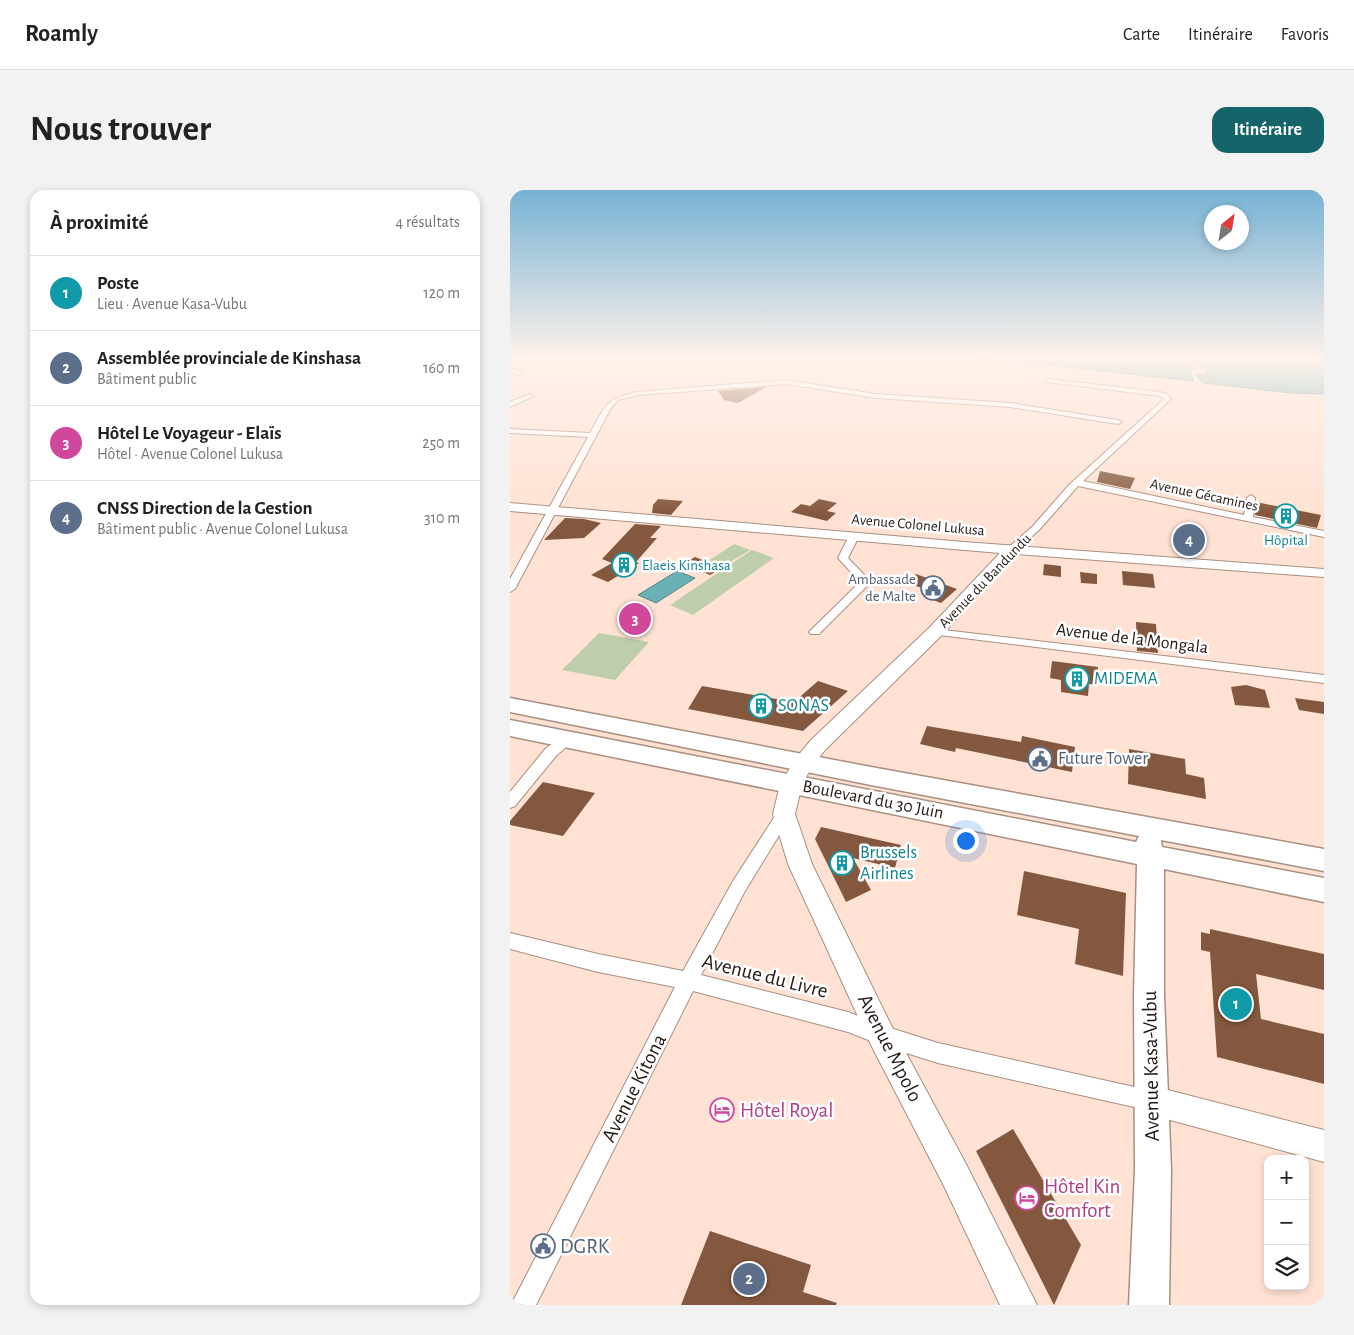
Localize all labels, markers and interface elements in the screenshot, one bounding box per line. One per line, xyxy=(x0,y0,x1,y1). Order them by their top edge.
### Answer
text: Roamly xyxy=(25,22,98,46)
text: Carte xyxy=(1123,26,1160,44)
text: Itinéraire xyxy=(1188,26,1253,44)
text: Favoris xyxy=(1281,26,1329,44)
button: Itinéraire xyxy=(1212,107,1324,153)
text: Nous trouver xyxy=(30,112,211,147)
north arrow xyxy=(1204,205,1249,250)
text: À proximité xyxy=(50,212,148,233)
text: 4 résultats xyxy=(396,214,460,230)
text: Poste xyxy=(97,274,139,293)
text: 1 xyxy=(63,285,69,301)
text: 120 m xyxy=(423,285,460,301)
text: Lieu · Avenue Kasa-Vubu xyxy=(97,296,247,312)
text: Assemblée provinciale de Kinshasa xyxy=(97,349,361,368)
text: 2 xyxy=(62,360,70,376)
text: 160 m xyxy=(423,360,460,376)
text: Bâtiment public xyxy=(97,371,197,387)
text: Hôtel Le Voyageur - Elaïs xyxy=(97,424,282,443)
text: 3 xyxy=(63,435,69,451)
text: 250 m xyxy=(422,435,460,451)
text: Hôtel · Avenue Colonel Lukusa xyxy=(97,446,283,462)
street label: Avenue Gécamines xyxy=(1149,476,1259,514)
text: CNSS Direction de la Gestion xyxy=(97,499,313,518)
building icon: Hôpital xyxy=(1273,503,1299,529)
text: 4 xyxy=(62,510,70,526)
text: 310 m xyxy=(424,510,460,526)
street label: Avenue Colonel Lukusa xyxy=(851,512,985,538)
text: Bâtiment public · Avenue Colonel Lukusa xyxy=(97,521,348,537)
pin: 4 xyxy=(1173,521,1205,559)
street label: Avenue du Bandundu xyxy=(936,531,1034,631)
place label: Hôpital xyxy=(1264,533,1308,548)
building icon: Elaeis Kinshasa xyxy=(611,552,637,578)
place label: Elaeis Kinshasa xyxy=(642,558,731,573)
place label: Ambassade de Malte xyxy=(848,572,916,604)
public building icon: Ambassade de Malte xyxy=(920,575,946,601)
pin: 3 xyxy=(619,600,651,638)
street label: Avenue de la Mongala xyxy=(1055,621,1209,657)
building icon: MIDEMA xyxy=(1064,666,1090,692)
place label: MIDEMA xyxy=(1094,670,1159,688)
building icon: SONAS xyxy=(748,693,774,719)
place label: SONAS xyxy=(778,697,829,715)
public building icon: Future Tower xyxy=(1027,746,1053,772)
place label: Future Tower xyxy=(1058,750,1148,768)
street label: Boulevard du 30 Juin xyxy=(801,777,945,823)
your location xyxy=(953,828,979,854)
place label: Brussels Airlines xyxy=(860,844,917,883)
building icon: Brussels Airlines xyxy=(829,850,855,876)
street label: Avenue du Livre xyxy=(700,950,830,1002)
pin: 1 xyxy=(1220,985,1252,1023)
street label: Avenue Kasa-Vubu xyxy=(1139,990,1163,1142)
street label: Avenue Mpolo xyxy=(854,991,926,1105)
street label: Avenue Kitona xyxy=(598,1030,670,1145)
hotel icon: Hôtel Royal xyxy=(709,1097,735,1123)
place label: Hôtel Royal xyxy=(740,1100,833,1121)
map controls xyxy=(1264,1155,1309,1290)
button: + xyxy=(1264,1155,1309,1200)
place label: Hôtel Kin Comfort xyxy=(1044,1176,1120,1221)
hotel icon: Hôtel Kin Comfort xyxy=(1014,1185,1040,1211)
button: − xyxy=(1264,1200,1309,1245)
public building icon: DGRK xyxy=(530,1233,556,1259)
place label: DGRK xyxy=(560,1236,610,1257)
button: layers xyxy=(1264,1245,1309,1290)
pin: 2 xyxy=(733,1260,765,1298)

